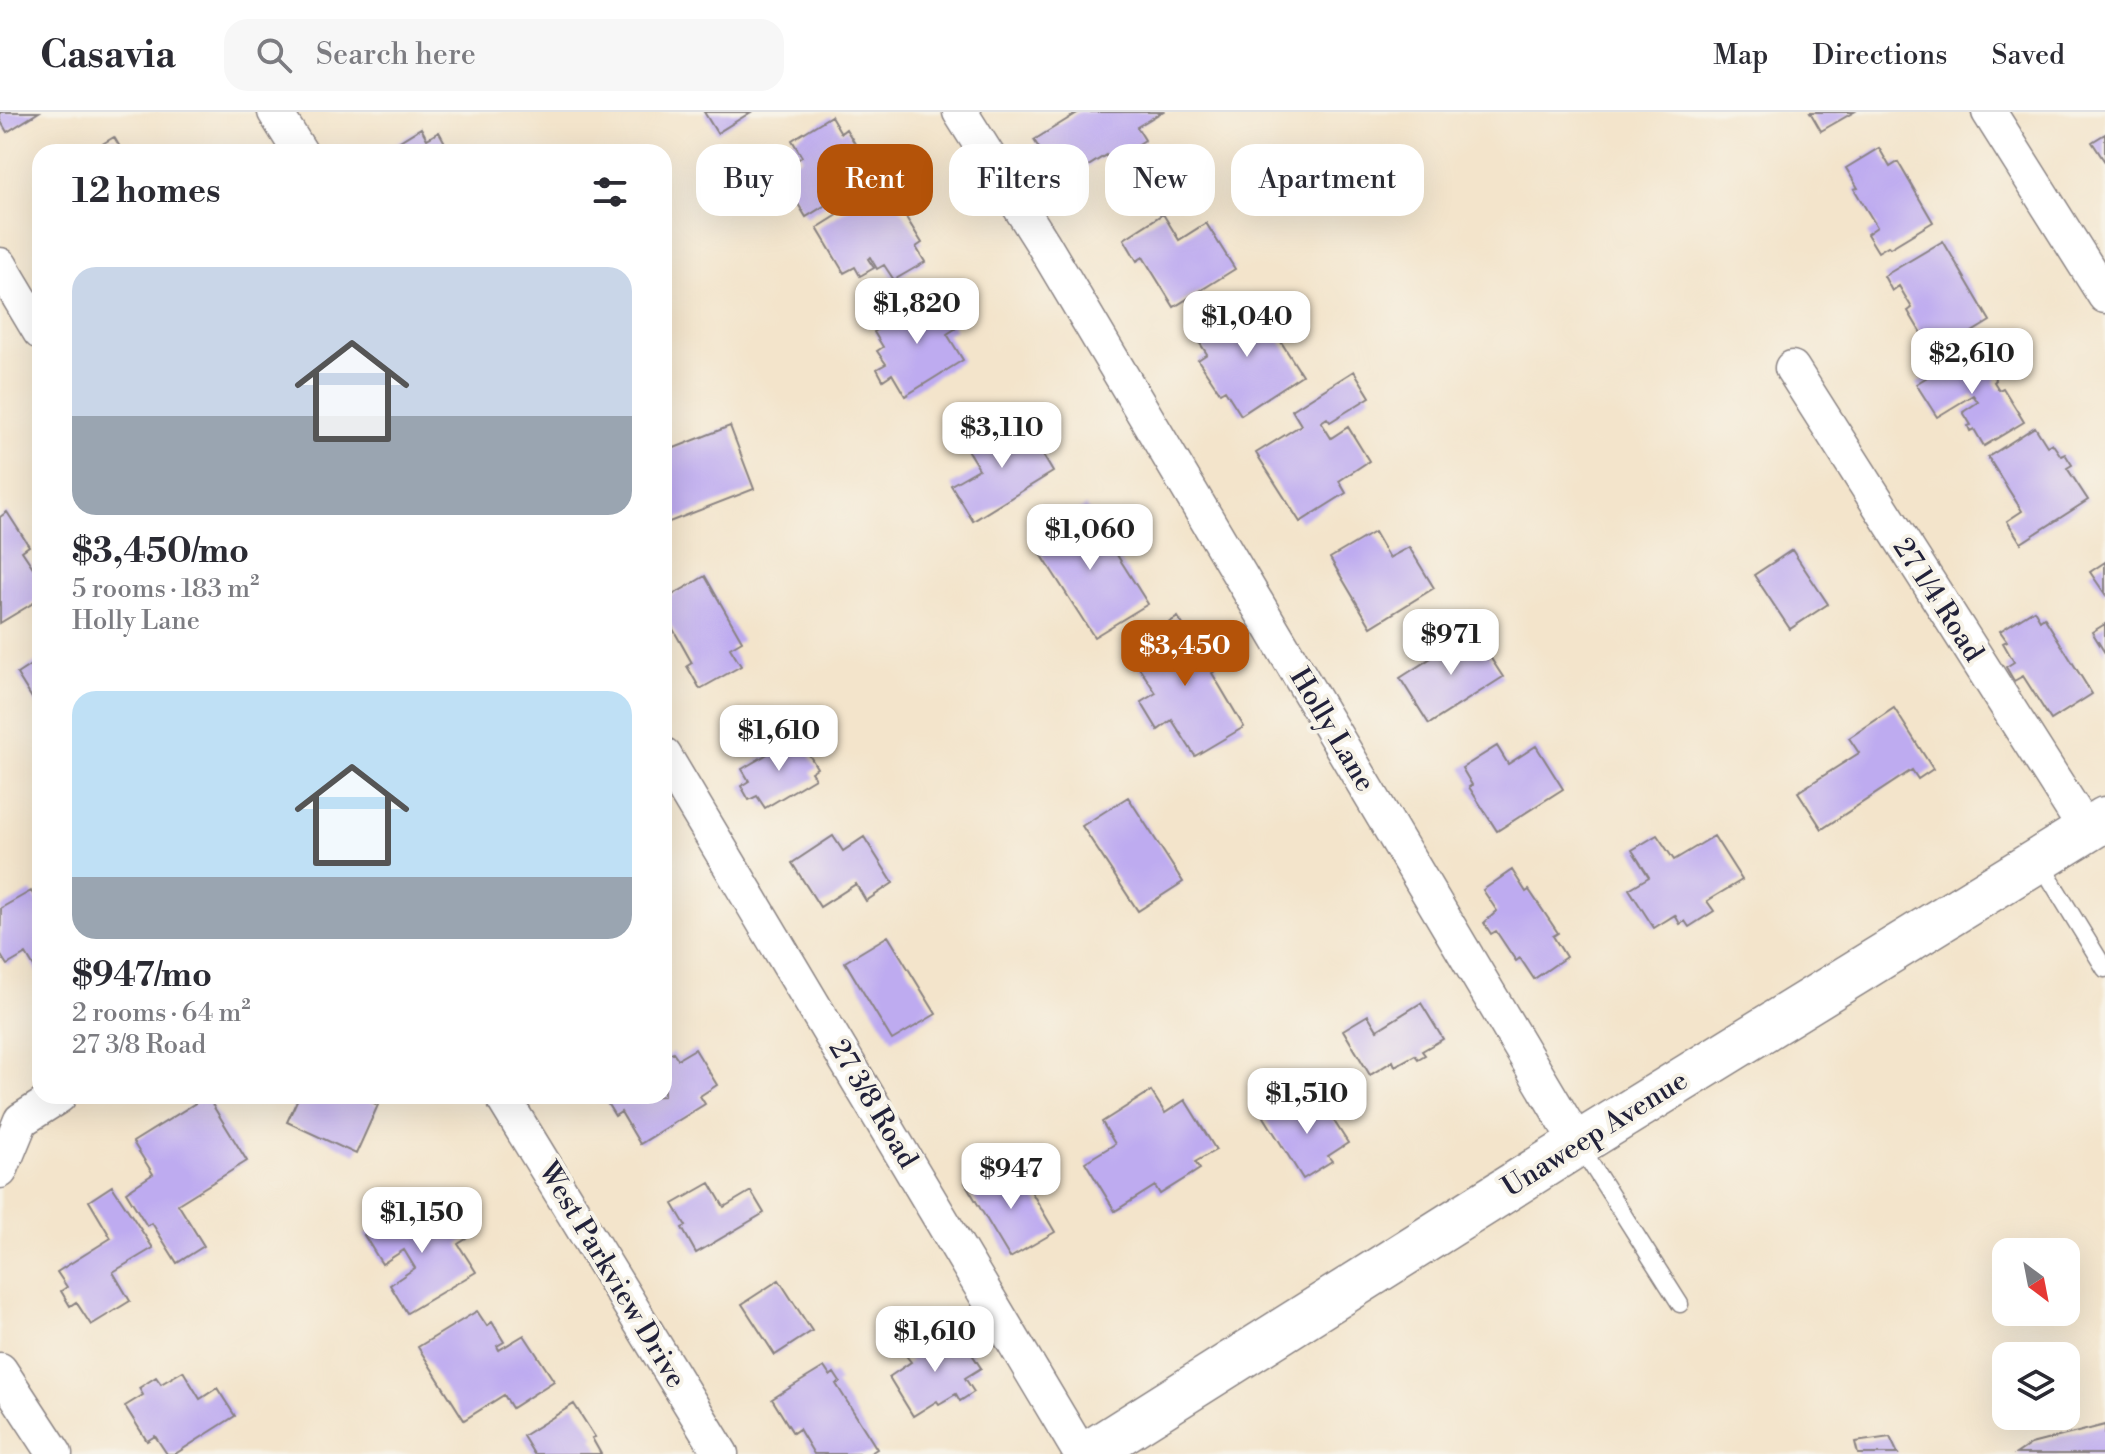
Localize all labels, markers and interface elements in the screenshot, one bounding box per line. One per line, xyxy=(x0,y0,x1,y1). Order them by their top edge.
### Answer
search box xyxy=(224,19,784,91)
text: Casavia xyxy=(40,32,176,79)
icon: search xyxy=(252,33,296,77)
text: Search here xyxy=(316,36,476,74)
text: Map xyxy=(1713,38,1768,73)
text: Directions xyxy=(1812,38,1947,73)
text: Saved xyxy=(1991,38,2065,73)
chip: Buy xyxy=(696,144,801,216)
chip: Rent xyxy=(817,144,933,216)
chip: Filters xyxy=(949,144,1089,216)
chip: New xyxy=(1105,144,1215,216)
chip: Apartment xyxy=(1231,144,1424,216)
icon: filters xyxy=(588,170,632,214)
text: 12 homes xyxy=(72,171,221,213)
pin: $1,820 xyxy=(852,278,982,346)
text: $1,820 xyxy=(873,288,961,320)
pin: $1,040 xyxy=(1182,291,1312,359)
text: $1,040 xyxy=(1201,301,1293,333)
icon: home xyxy=(280,319,424,463)
pin: $2,610 xyxy=(1907,328,2037,396)
text: $2,610 xyxy=(1929,338,2015,370)
pin: $3,110 xyxy=(937,402,1067,470)
text: $3,110 xyxy=(960,412,1044,444)
pin: $1,060 xyxy=(1025,504,1155,572)
text: $1,060 xyxy=(1045,514,1135,546)
text: $3,450/mo xyxy=(72,531,249,573)
street label: 27 1/4 Road xyxy=(1885,532,1991,669)
text: 5 rooms · 183 m² xyxy=(72,573,259,605)
text: Holly Lane xyxy=(72,605,200,637)
pin: $971 xyxy=(1404,609,1498,677)
text: $971 xyxy=(1421,619,1481,651)
pin: $3,450 xyxy=(1120,620,1250,688)
text: $3,450 xyxy=(1139,630,1231,662)
street label: Holly Lane xyxy=(1282,662,1382,798)
pin: $1,610 xyxy=(714,705,844,773)
text: $1,610 xyxy=(738,715,820,747)
icon: home xyxy=(280,743,424,887)
text: $947/mo xyxy=(72,955,212,997)
text: 2 rooms · 64 m² xyxy=(72,997,251,1029)
text: 27 3/8 Road xyxy=(72,1029,206,1061)
street label: 27 3/8 Road xyxy=(821,1033,925,1175)
street label: Unaweep Avenue xyxy=(1496,1063,1694,1205)
pin: $1,510 xyxy=(1242,1068,1372,1136)
text: $1,510 xyxy=(1266,1078,1348,1110)
pin: $947 xyxy=(964,1143,1058,1211)
text: $947 xyxy=(979,1153,1043,1185)
street label: West Parkview Drive xyxy=(530,1155,693,1394)
pin: $1,150 xyxy=(357,1187,487,1255)
text: $1,150 xyxy=(380,1197,464,1229)
north arrow xyxy=(1992,1238,2080,1326)
map controls xyxy=(1992,1238,2080,1430)
pin: $1,610 xyxy=(870,1306,1000,1374)
text: $1,610 xyxy=(894,1316,976,1348)
button: layers xyxy=(1992,1342,2080,1430)

